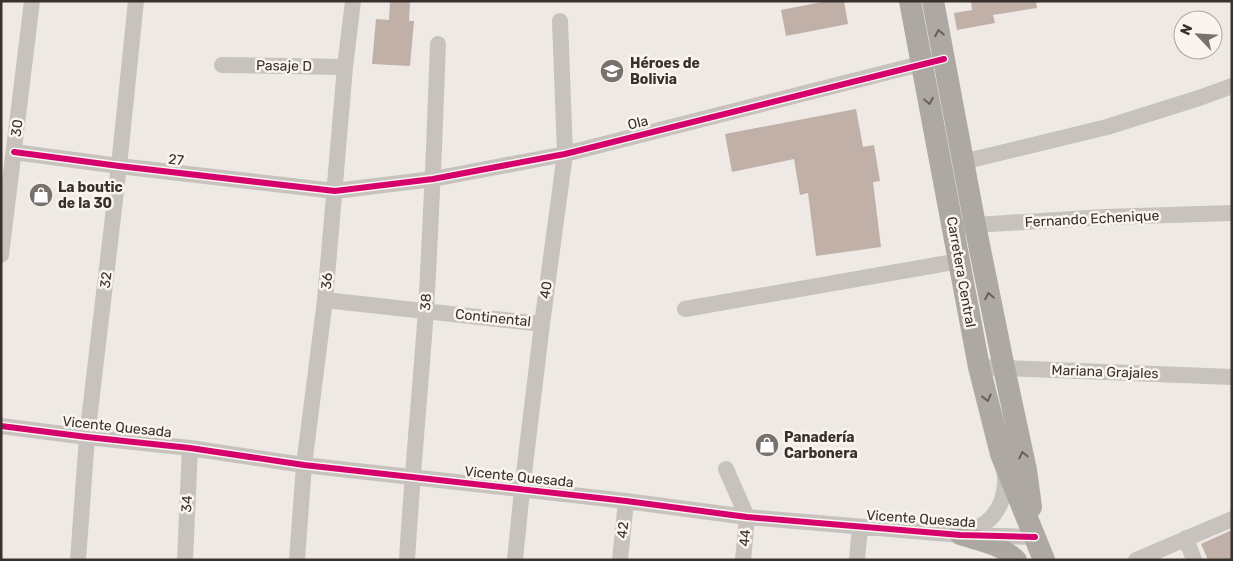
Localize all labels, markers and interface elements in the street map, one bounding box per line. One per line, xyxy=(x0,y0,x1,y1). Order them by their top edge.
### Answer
north arrow xyxy=(1173,10,1223,60)
text: N xyxy=(1177,22,1197,38)
one-way arrow xyxy=(934,29,944,37)
place label: Héroes de Bolivia xyxy=(630,55,700,88)
street label: Pasaje D xyxy=(256,57,312,75)
school or university icon: Héroes de Bolivia xyxy=(599,58,625,84)
one-way arrow xyxy=(923,96,933,105)
street label: Ola xyxy=(626,112,650,134)
street label: 30 xyxy=(8,118,27,138)
street label: 27 xyxy=(167,151,185,169)
place label: La boutic de la 30 xyxy=(58,179,123,212)
shop icon: La boutic de la 30 xyxy=(28,182,54,208)
street label: Fernando Echenique xyxy=(1024,207,1160,231)
street label: Carretera Central xyxy=(943,215,979,329)
street label: 32 xyxy=(97,271,115,289)
street label: 36 xyxy=(318,272,336,290)
street label: 40 xyxy=(536,280,556,300)
one-way arrow xyxy=(984,291,995,300)
street label: 38 xyxy=(417,293,435,311)
street label: Continental xyxy=(454,306,532,330)
street label: Mariana Grajales xyxy=(1051,362,1159,382)
one-way arrow xyxy=(981,393,991,401)
street label: Vicente Quesada xyxy=(61,413,173,441)
place label: Panadería Carbonera xyxy=(784,429,858,462)
shop icon: Panadería Carbonera xyxy=(754,432,780,458)
one-way arrow xyxy=(1018,450,1029,459)
street label: Vicente Quesada xyxy=(463,463,575,491)
street label: 34 xyxy=(178,495,196,513)
street label: Vicente Quesada xyxy=(866,507,976,531)
street label: 42 xyxy=(614,521,632,539)
street label: 44 xyxy=(736,528,754,547)

